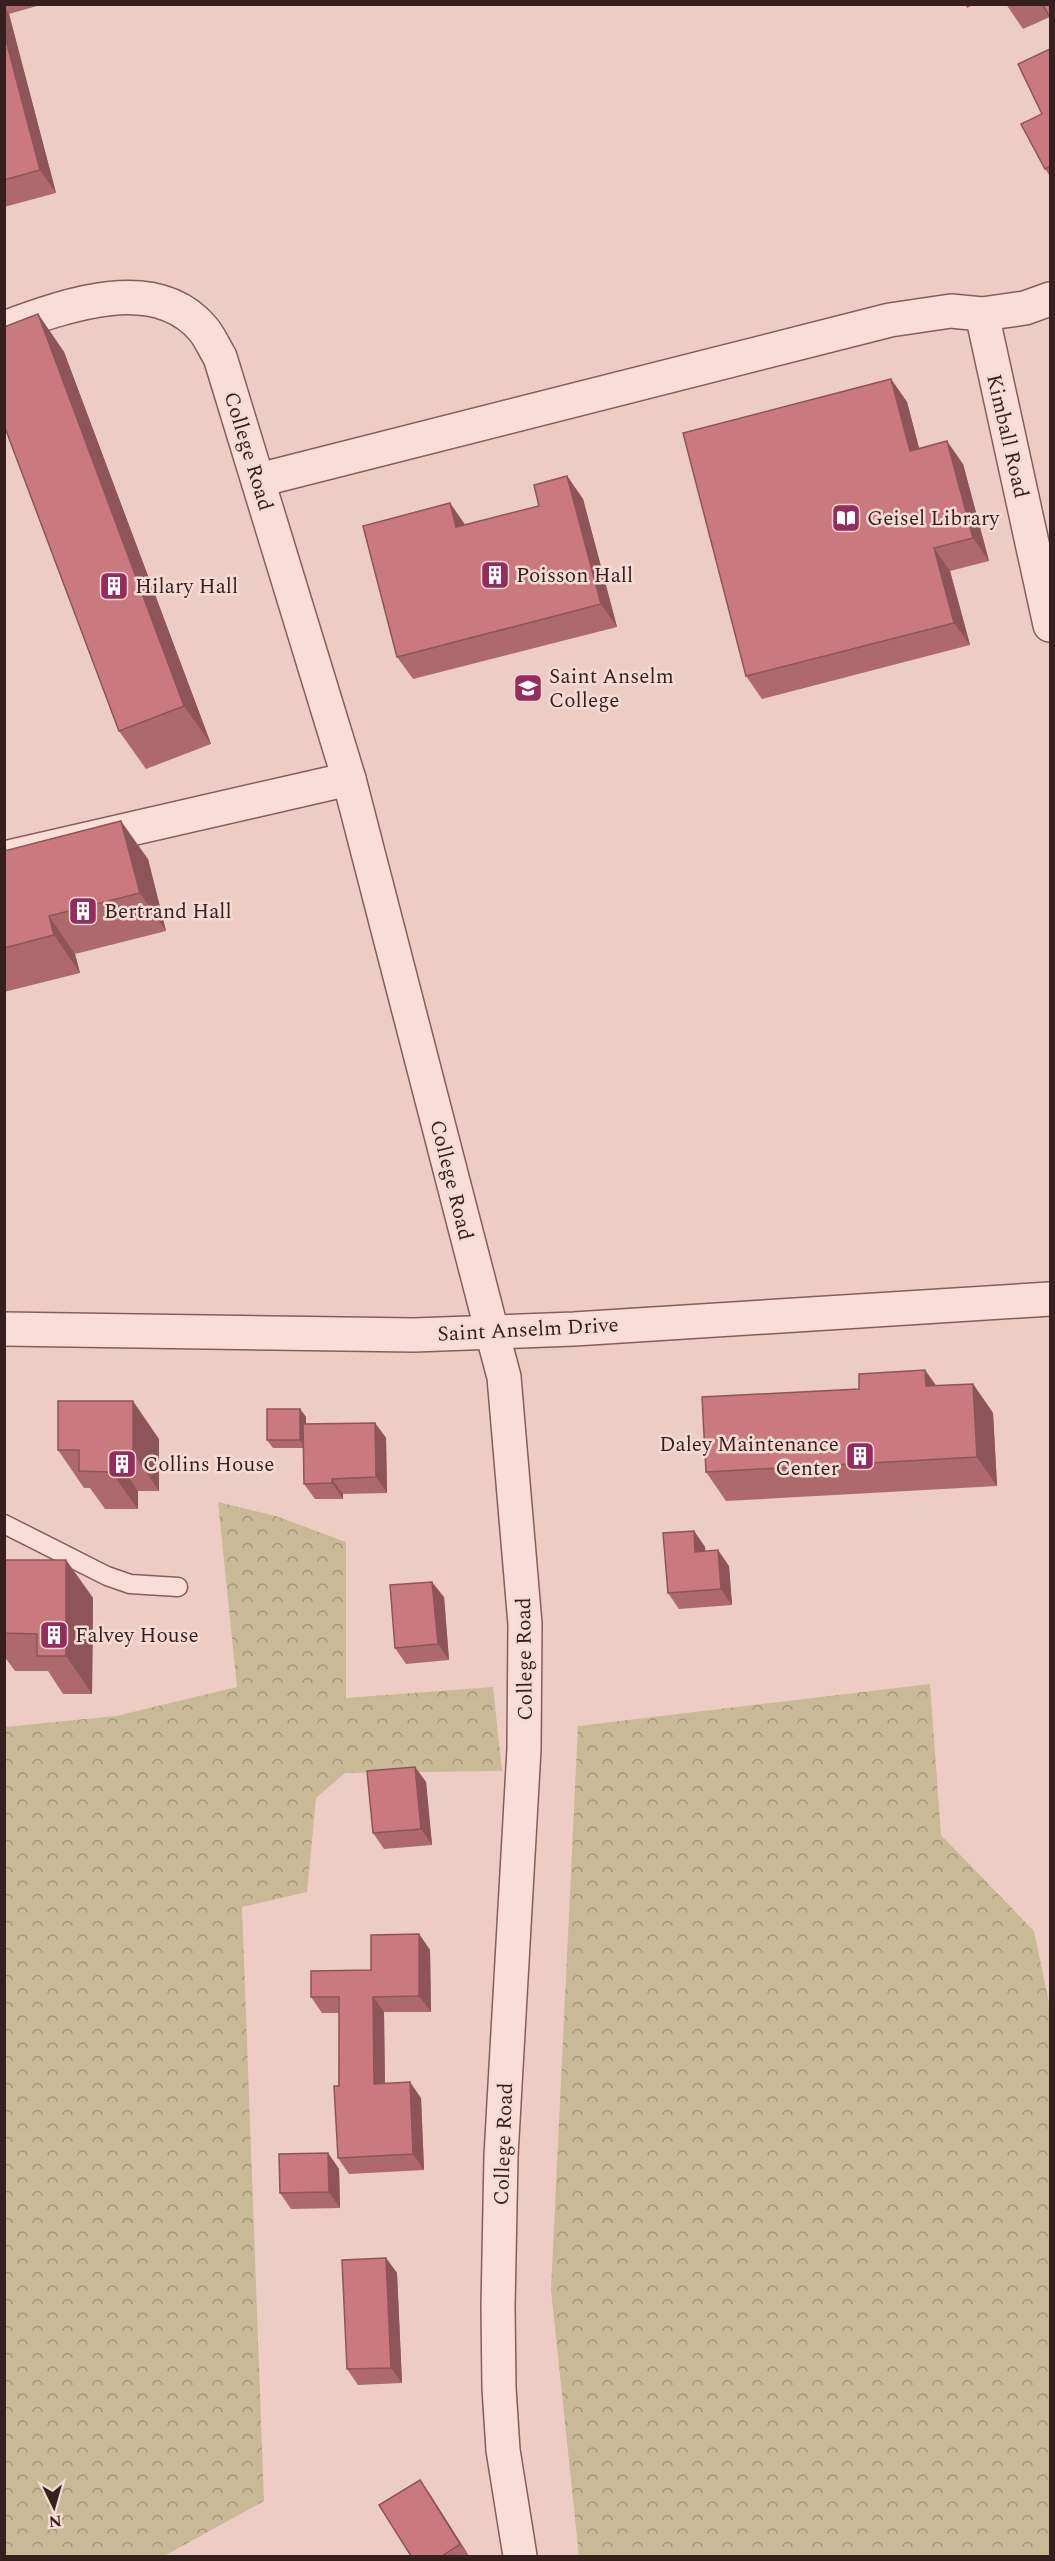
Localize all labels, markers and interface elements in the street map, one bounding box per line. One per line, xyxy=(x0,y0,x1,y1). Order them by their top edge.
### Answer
street label: Kimball Road xyxy=(977,371,1037,501)
street label: College Road xyxy=(215,388,281,515)
library icon: Geisel Library xyxy=(830,502,862,534)
place label: Geisel Library xyxy=(867,503,1000,535)
building icon: Poisson Hall xyxy=(479,559,511,591)
place label: Poisson Hall xyxy=(516,560,633,592)
building icon: Hilary Hall xyxy=(98,570,130,602)
place label: Hilary Hall xyxy=(135,571,238,603)
place label: Saint Anselm College xyxy=(549,661,674,717)
school or university icon: Saint Anselm College xyxy=(512,672,544,704)
building icon: Bertrand Hall xyxy=(67,895,99,927)
place label: Bertrand Hall xyxy=(104,896,232,928)
street label: College Road xyxy=(421,1117,481,1244)
street label: Saint Anselm Drive xyxy=(437,1309,619,1351)
place label: Daley Maintenance Center xyxy=(659,1429,839,1485)
building icon: Daley Maintenance Center xyxy=(844,1440,876,1472)
building icon: Collins House xyxy=(106,1448,138,1480)
place label: Collins House xyxy=(143,1449,274,1481)
street label: College Road xyxy=(508,1597,542,1721)
building icon: Falvey House xyxy=(38,1619,70,1651)
place label: Falvey House xyxy=(75,1620,199,1652)
street label: College Road xyxy=(486,2082,522,2206)
north arrow xyxy=(24,2477,84,2537)
text: N xyxy=(48,2508,63,2533)

